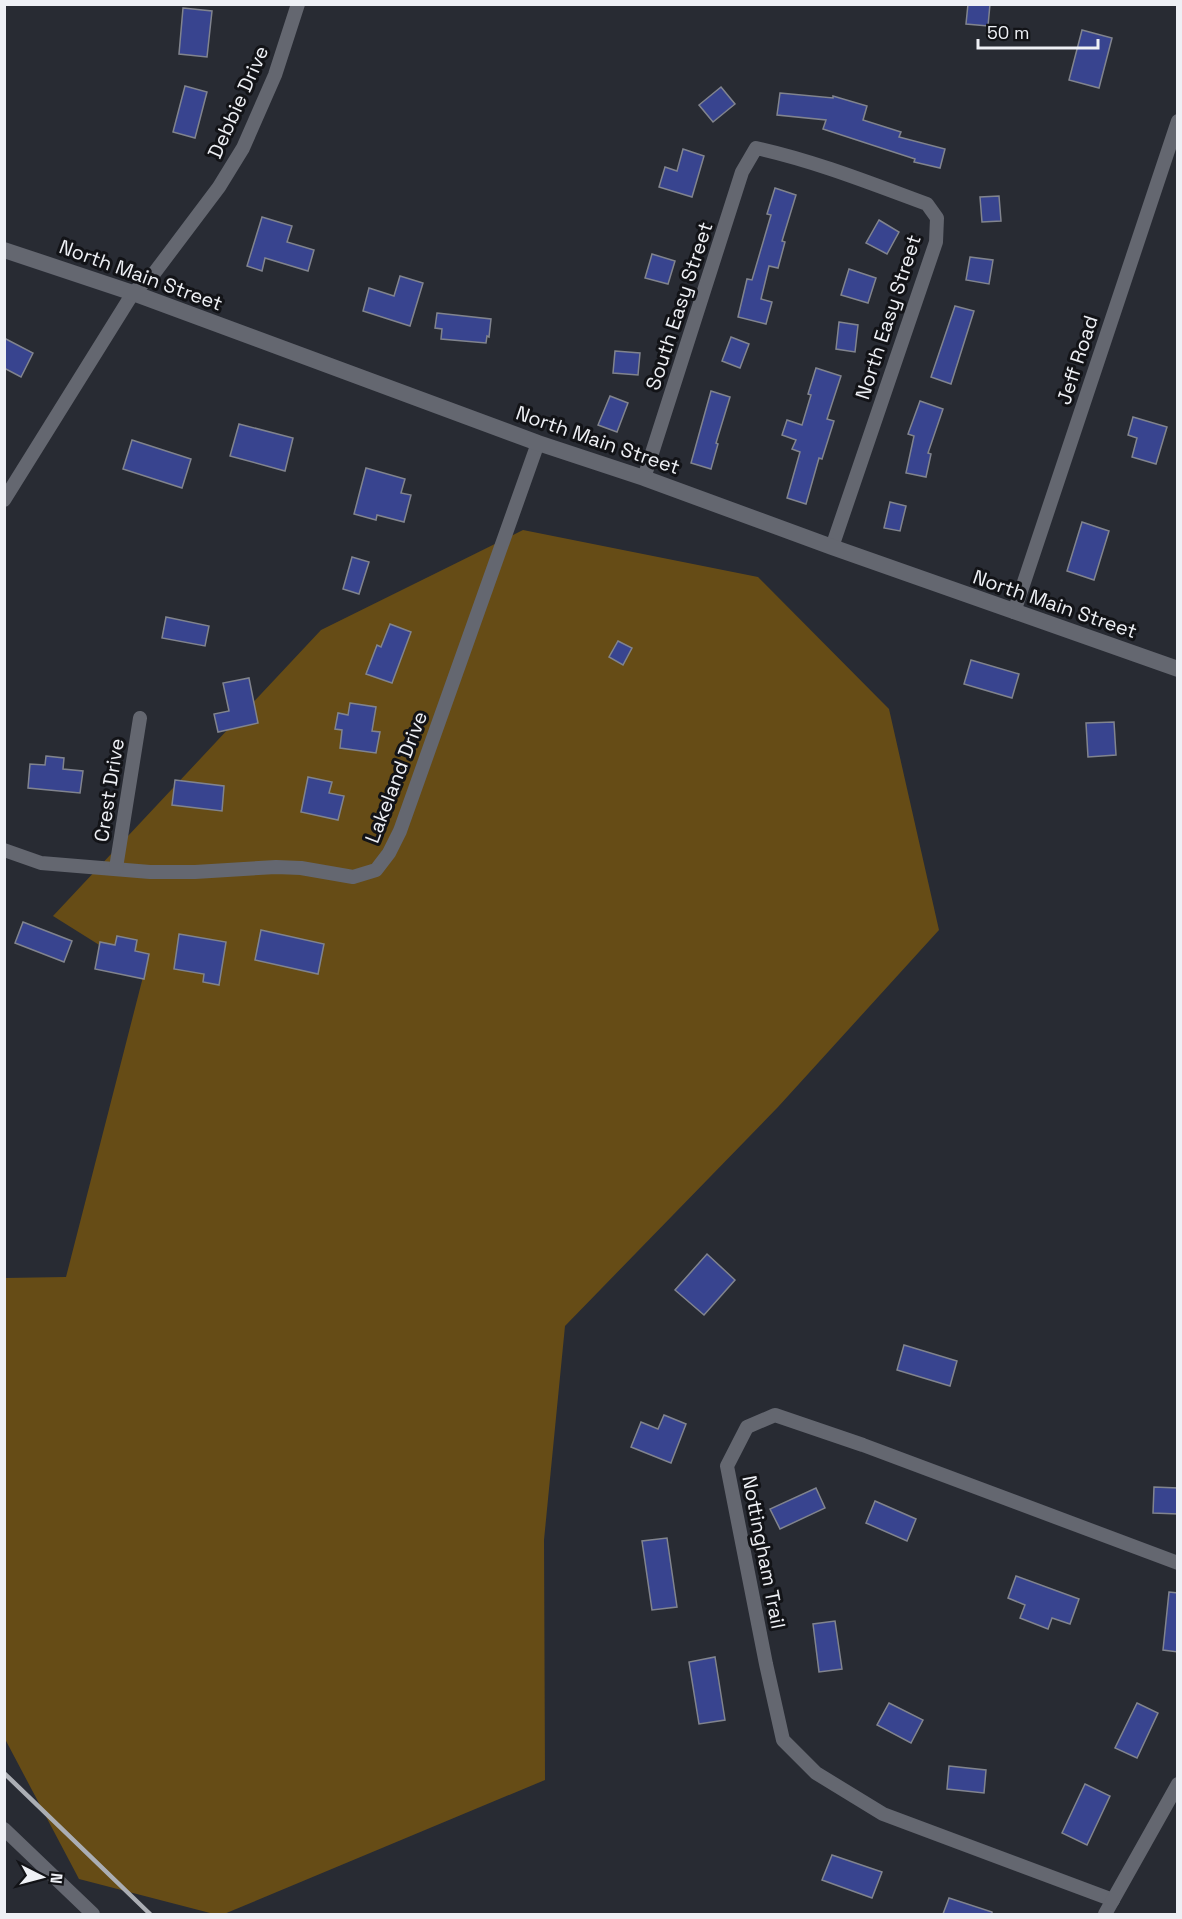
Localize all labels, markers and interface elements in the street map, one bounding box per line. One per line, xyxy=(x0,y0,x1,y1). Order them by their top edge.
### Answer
scale bar xyxy=(978,12,1098,50)
text: 50 m xyxy=(987,21,1029,44)
street label: Debbie Drive xyxy=(202,42,274,162)
street label: South Easy Street xyxy=(640,219,718,393)
street label: North Easy Street xyxy=(849,231,927,403)
street label: North Main Street xyxy=(56,233,226,317)
street label: Jeff Road xyxy=(1050,312,1104,408)
street label: North Main Street xyxy=(512,400,684,480)
street label: North Main Street xyxy=(969,564,1141,644)
street label: Lakeland Drive xyxy=(359,707,433,847)
street label: Crest Drive xyxy=(88,736,130,844)
street label: Nottingham Trail xyxy=(736,1473,792,1631)
north arrow xyxy=(12,1847,72,1907)
text: N xyxy=(45,1872,67,1885)

